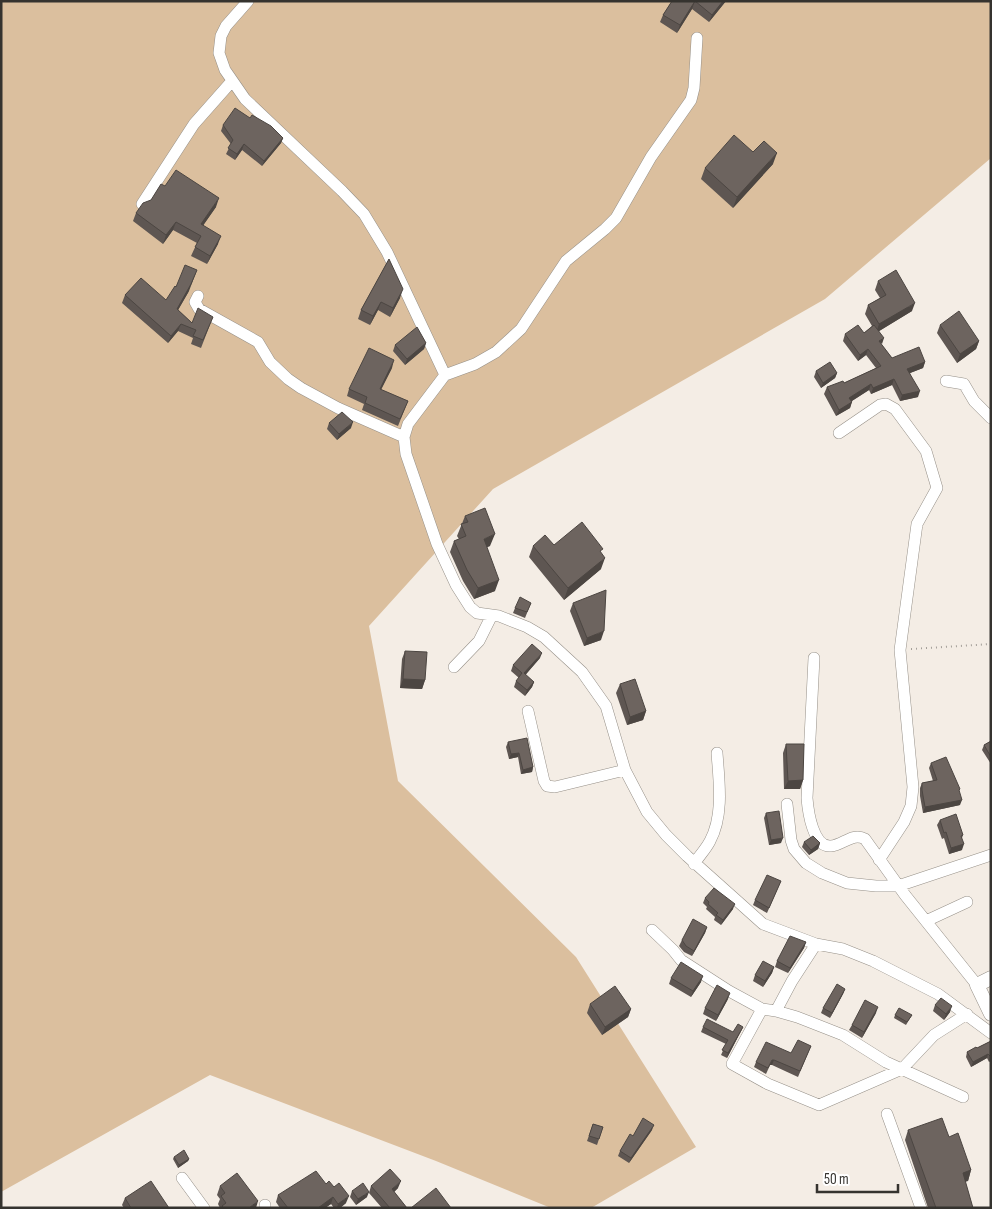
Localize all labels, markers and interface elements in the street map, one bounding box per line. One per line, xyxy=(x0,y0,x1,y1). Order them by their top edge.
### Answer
scale bar xyxy=(817,1162,898,1194)
text: 50 m xyxy=(824,1170,849,1189)

